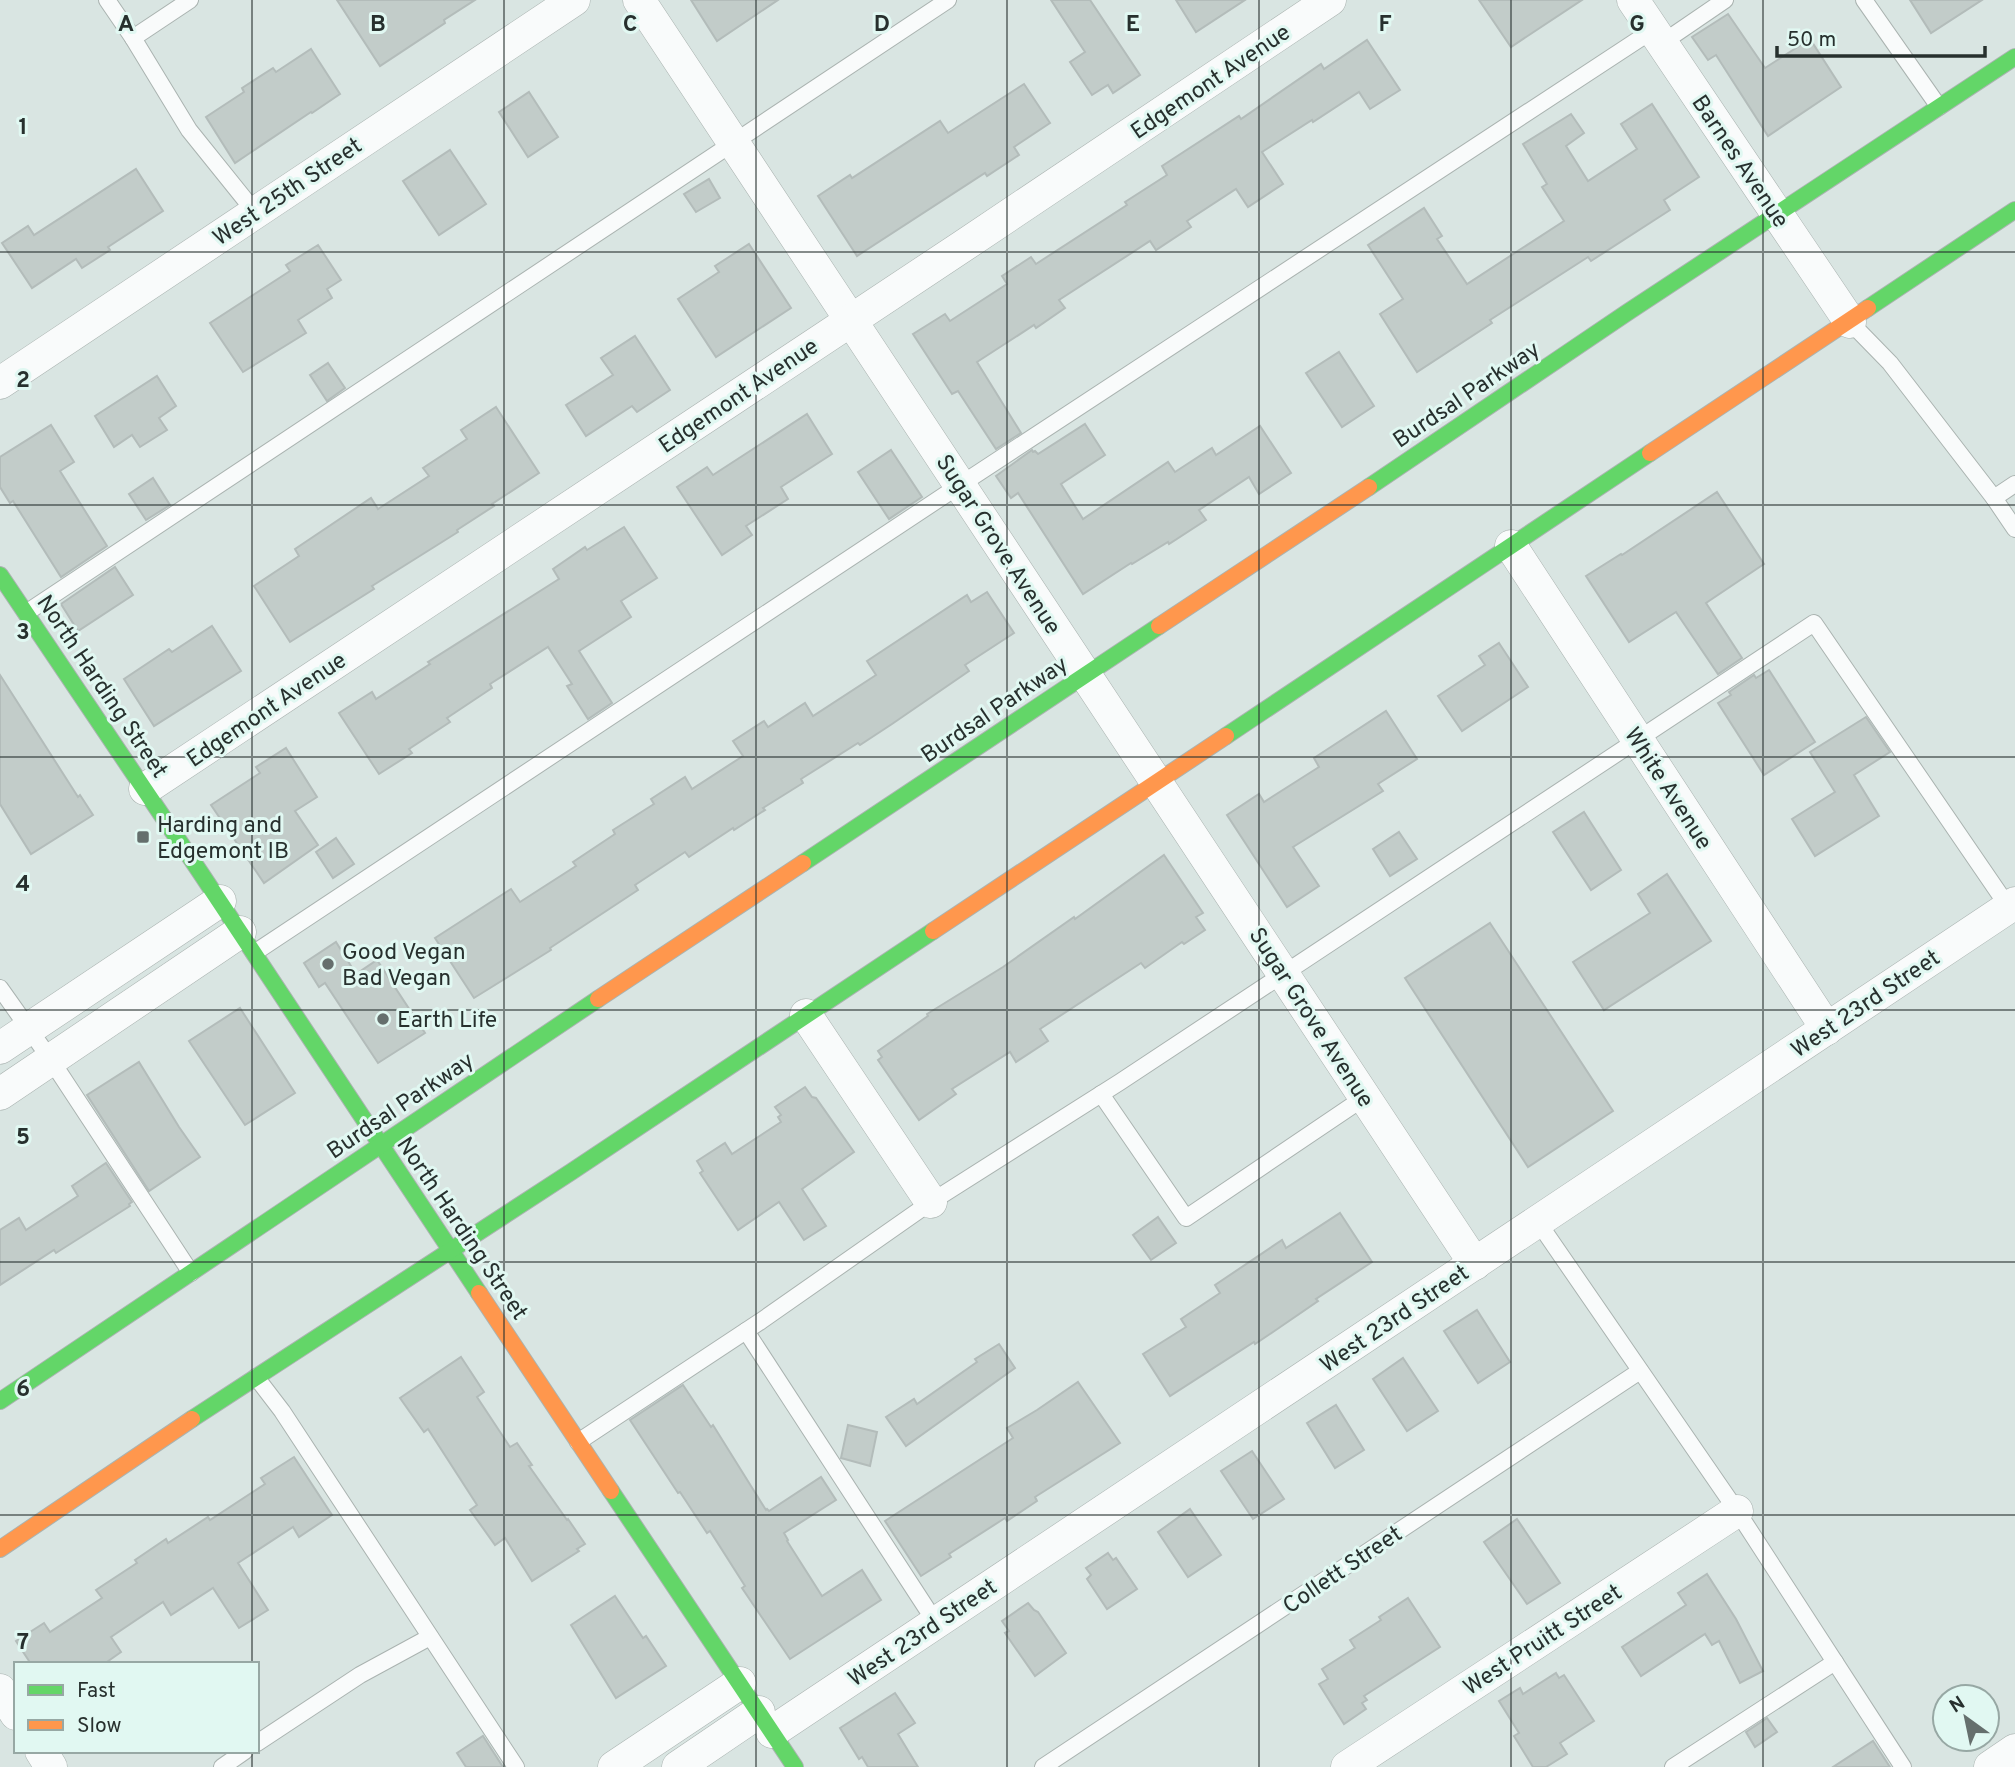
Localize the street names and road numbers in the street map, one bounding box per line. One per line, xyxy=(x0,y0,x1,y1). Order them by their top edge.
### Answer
street label: Edgemont Avenue xyxy=(1125,17,1295,145)
street label: Barnes Avenue xyxy=(1684,90,1794,234)
street label: West 25th Street xyxy=(208,132,369,254)
street label: Edgemont Avenue xyxy=(654,333,825,461)
street label: Burdsal Parkway xyxy=(1388,336,1546,456)
street label: Sugar Grove Avenue xyxy=(928,450,1066,641)
street label: North Harding Street xyxy=(29,590,173,785)
street label: Edgemont Avenue xyxy=(182,647,353,775)
street label: Burdsal Parkway xyxy=(916,651,1074,771)
street label: White Avenue xyxy=(1617,723,1717,856)
street label: Sugar Grove Avenue xyxy=(1241,923,1379,1114)
street label: West 23rd Street xyxy=(1786,945,1946,1066)
street label: Burdsal Parkway xyxy=(322,1047,480,1167)
street label: North Harding Street xyxy=(389,1132,533,1327)
street label: West 23rd Street xyxy=(1315,1260,1475,1381)
street label: Collett Street xyxy=(1278,1521,1409,1622)
street label: West 23rd Street xyxy=(843,1574,1003,1695)
street label: West Pruitt Street xyxy=(1459,1579,1628,1703)

